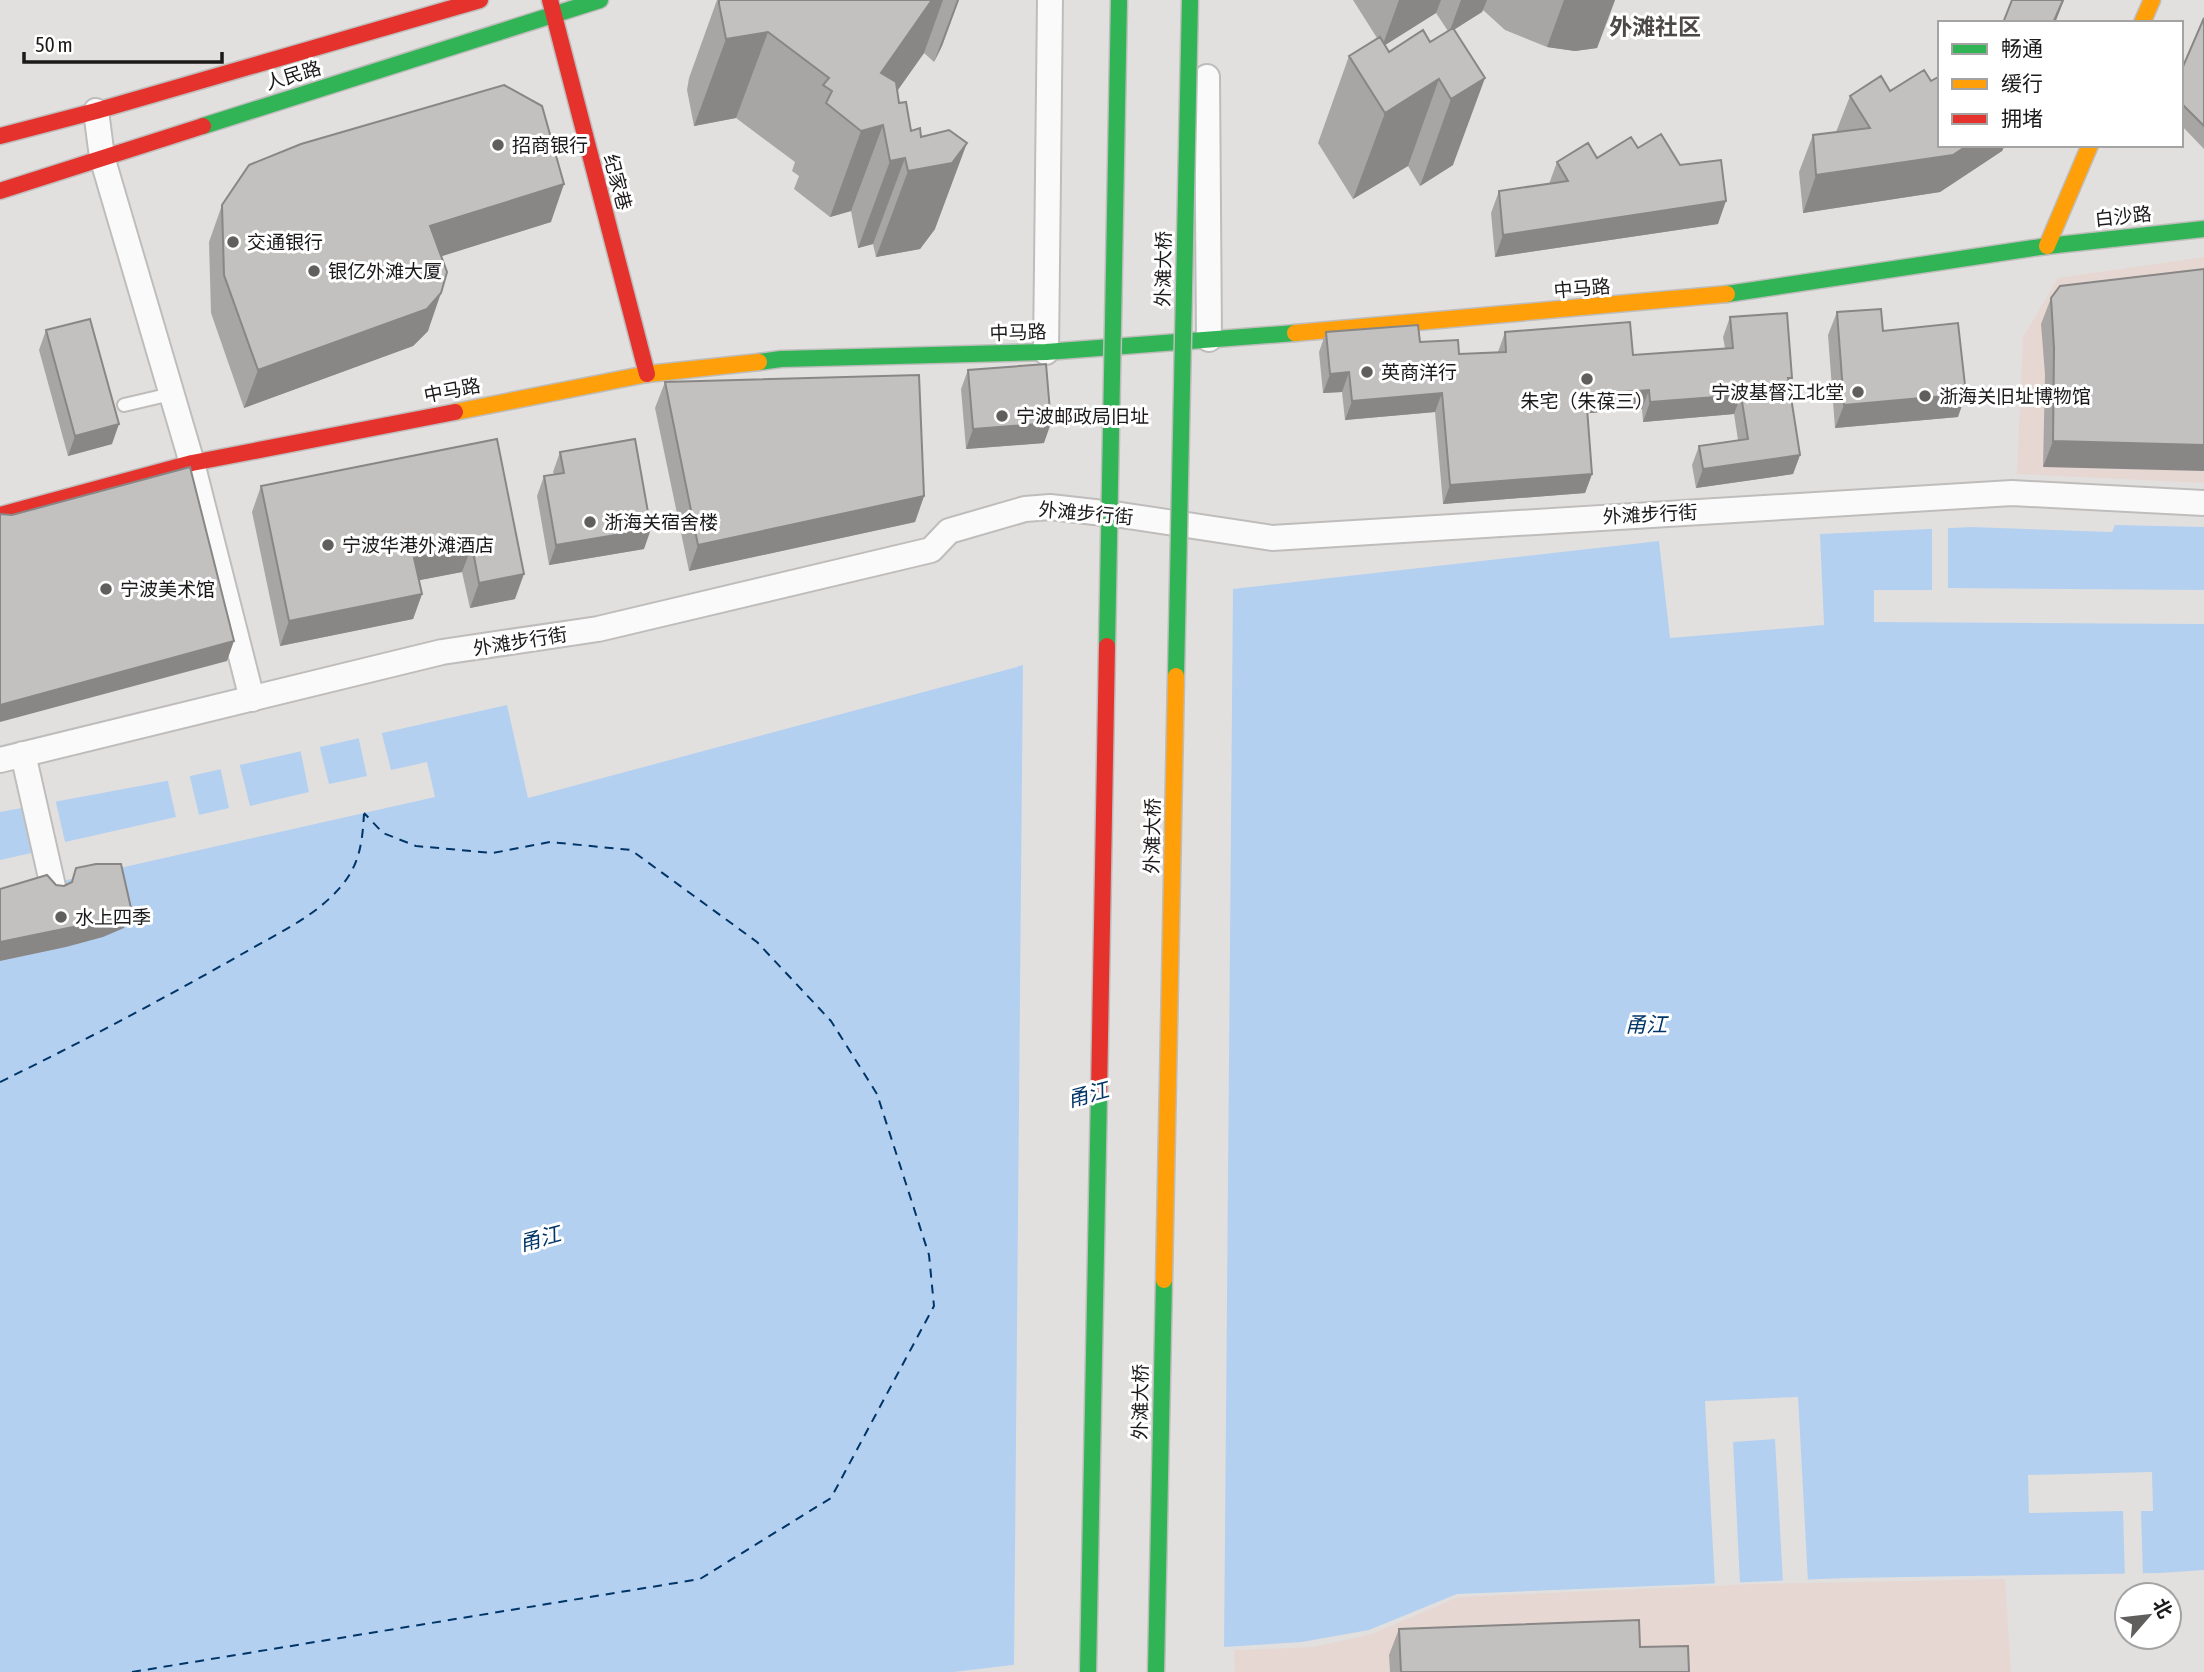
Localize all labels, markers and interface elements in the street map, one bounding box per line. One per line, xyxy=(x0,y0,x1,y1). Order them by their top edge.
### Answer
district label: 外滩社区 xyxy=(1609,14,1701,40)
scale bar xyxy=(24,21,222,65)
legend xyxy=(1938,21,2183,147)
text: 50 m xyxy=(35,32,73,56)
text: 畅通 xyxy=(2001,36,2043,60)
street label: 人民路 xyxy=(263,56,323,94)
text: 缓行 xyxy=(2001,71,2043,95)
text: 拥堵 xyxy=(2001,106,2043,130)
place label: 招商银行 xyxy=(512,134,588,156)
marker: 招商银行 xyxy=(490,137,506,153)
street label: 纪家巷 xyxy=(600,152,636,212)
street label: 白沙路 xyxy=(2093,202,2153,230)
place label: 交通银行 xyxy=(247,231,323,253)
street label: 外滩大桥 xyxy=(1151,231,1175,307)
marker: 交通银行 xyxy=(225,234,241,250)
place label: 银亿外滩大厦 xyxy=(328,260,442,282)
marker: 银亿外滩大厦 xyxy=(306,263,322,279)
street label: 中马路 xyxy=(1553,275,1611,301)
street label: 中马路 xyxy=(989,320,1047,344)
place label: 英商洋行 xyxy=(1381,361,1457,383)
marker: 英商洋行 xyxy=(1359,364,1375,380)
marker: 朱宅（朱葆三） xyxy=(1579,371,1595,387)
street label: 中马路 xyxy=(422,374,482,406)
place label: 宁波基督江北堂 xyxy=(1711,381,1844,403)
marker: 宁波基督江北堂 xyxy=(1850,384,1866,400)
place label: 浙海关旧址博物馆 xyxy=(1939,385,2091,407)
marker: 浙海关旧址博物馆 xyxy=(1917,388,1933,404)
place label: 朱宅（朱葆三） xyxy=(1520,390,1654,412)
place label: 宁波邮政局旧址 xyxy=(1016,405,1149,427)
marker: 宁波邮政局旧址 xyxy=(994,408,1010,424)
street label: 外滩步行街 xyxy=(1038,498,1134,528)
street label: 外滩步行街 xyxy=(1602,501,1698,527)
place label: 浙海关宿舍楼 xyxy=(604,511,718,533)
marker: 浙海关宿舍楼 xyxy=(582,514,598,530)
place label: 宁波华港外滩酒店 xyxy=(342,534,494,556)
marker: 宁波华港外滩酒店 xyxy=(320,537,336,553)
place label: 宁波美术馆 xyxy=(120,578,215,600)
marker: 宁波美术馆 xyxy=(98,581,114,597)
street label: 外滩步行街 xyxy=(471,623,569,659)
street label: 外滩大桥 xyxy=(1140,798,1164,874)
place label: 水上四季 xyxy=(75,906,151,928)
marker: 水上四季 xyxy=(53,909,69,925)
water label: 甬江 xyxy=(1625,1012,1669,1036)
water label: 甬江 xyxy=(1064,1076,1113,1111)
water label: 甬江 xyxy=(516,1220,565,1255)
street label: 外滩大桥 xyxy=(1128,1364,1152,1440)
north arrow xyxy=(2113,1581,2183,1651)
text: 北 xyxy=(2149,1594,2177,1622)

